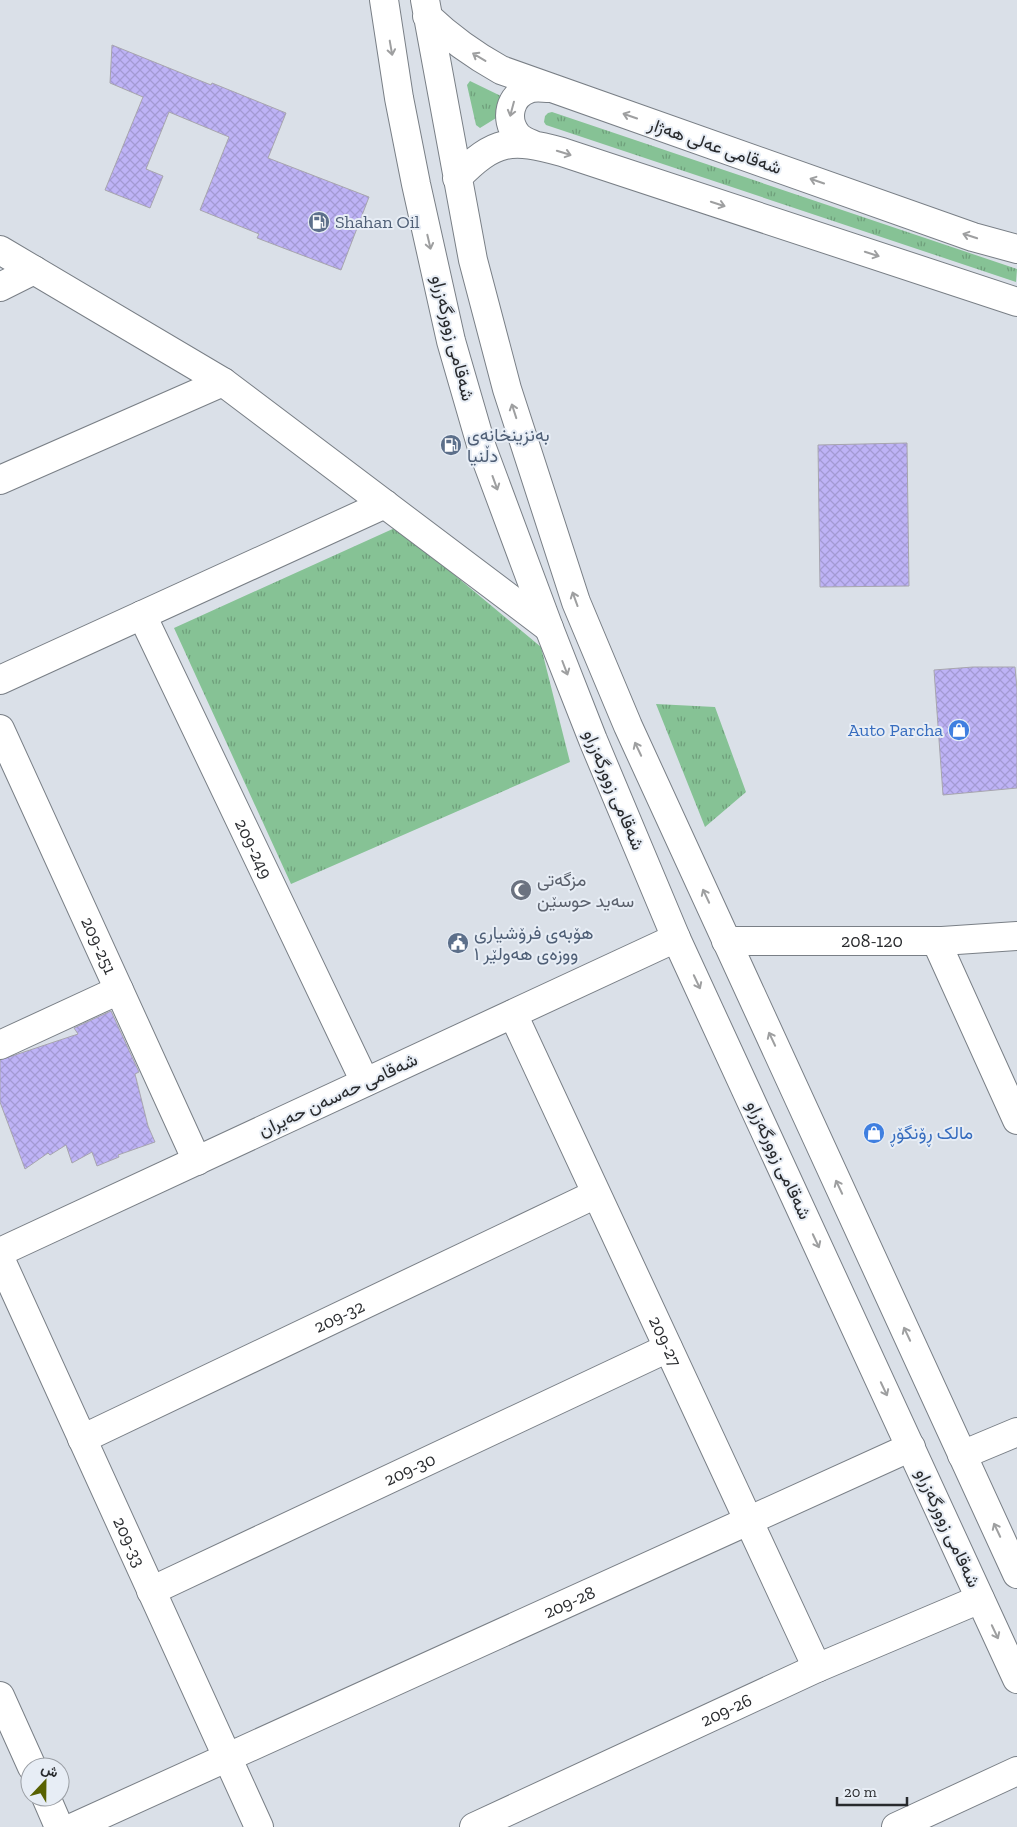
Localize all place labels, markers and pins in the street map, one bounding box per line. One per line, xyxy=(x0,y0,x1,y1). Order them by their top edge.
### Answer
fuel station icon: Shahan Oil xyxy=(307,210,331,234)
place label: Shahan Oil xyxy=(335,211,420,233)
place label: بەنزینخانەی دڵنیا xyxy=(467,424,550,467)
fuel station icon: بەنزینخانەی دڵنیا xyxy=(439,433,463,457)
shop icon: Auto Parcha xyxy=(947,718,971,742)
place label: Auto Parcha xyxy=(848,719,943,741)
place label: مزگەتی سەید حوسێن xyxy=(537,869,634,912)
mosque icon: مزگەتی سەید حوسێن xyxy=(509,878,533,902)
place label: هۆبەی فرۆشیاری ووزەی هەولێر ١ xyxy=(474,922,593,965)
public building icon: هۆبەی فرۆشیاری ووزەی هەولێر ١ xyxy=(446,931,470,955)
shop icon: مالک ڕۆنگۆڕ xyxy=(862,1121,886,1145)
place label: مالک ڕۆنگۆڕ xyxy=(889,1122,973,1147)

